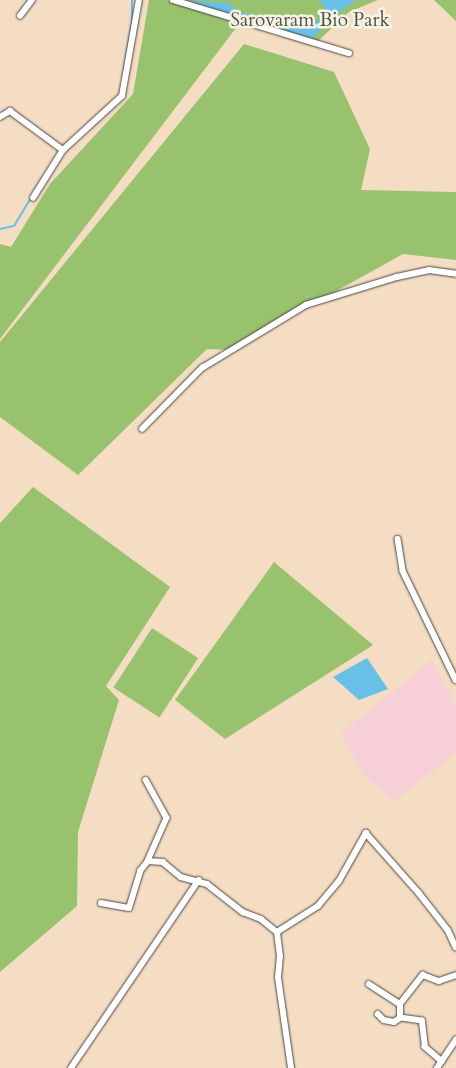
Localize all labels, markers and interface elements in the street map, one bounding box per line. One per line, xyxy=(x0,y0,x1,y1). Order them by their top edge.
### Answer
park label: Sarovaram Bio Park xyxy=(230,10,390,32)

